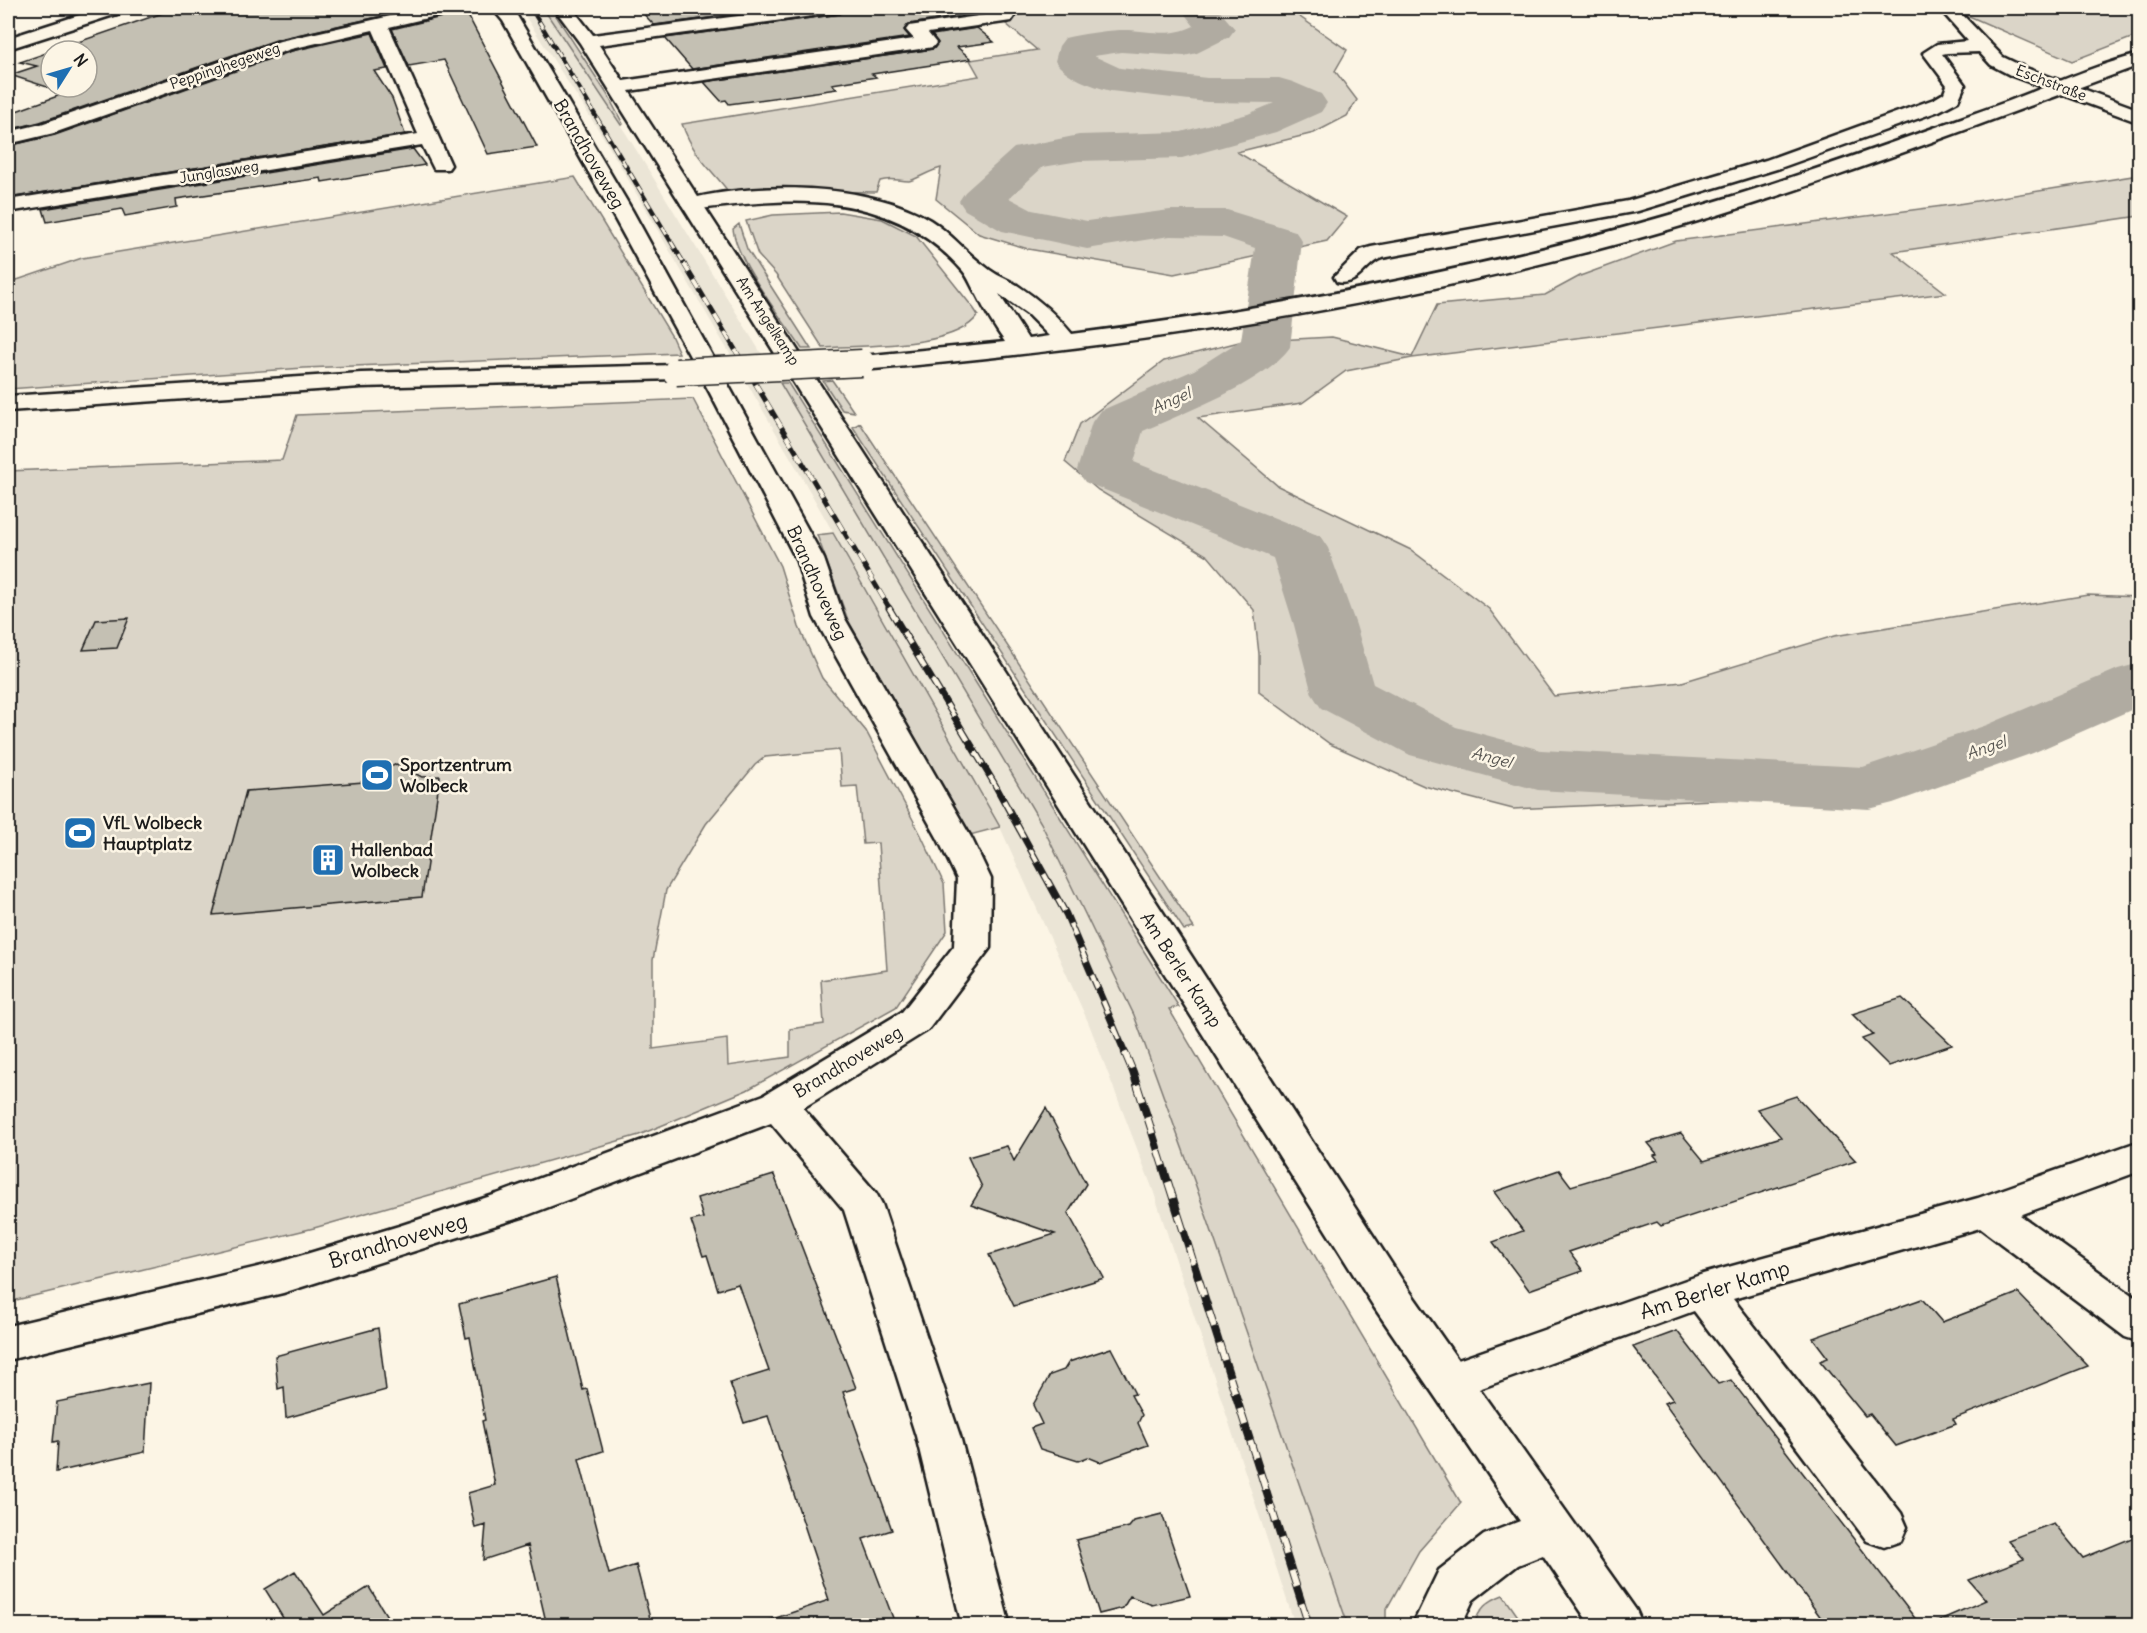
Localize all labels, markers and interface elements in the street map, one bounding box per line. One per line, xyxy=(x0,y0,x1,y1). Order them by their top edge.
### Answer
street label: Peppinghegeweg xyxy=(167,38,283,93)
north arrow xyxy=(39,39,99,99)
text: N xyxy=(70,50,92,70)
street label: Eschstraße xyxy=(2013,60,2089,105)
street label: Brandhoveweg xyxy=(549,95,630,213)
street label: Junglasweg xyxy=(178,156,260,187)
street label: Am Angelkamp xyxy=(733,273,804,369)
water label: Angel xyxy=(1148,382,1196,417)
street label: Brandhoveweg xyxy=(782,522,853,644)
water label: Angel xyxy=(1964,730,2011,763)
water label: Angel xyxy=(1470,742,1517,773)
place label: Sportzentrum Wolbeck xyxy=(400,753,512,797)
sports icon: Sportzentrum Wolbeck xyxy=(359,757,395,793)
place label: VfL Wolbeck Hauptplatz xyxy=(103,811,202,855)
sports icon: VfL Wolbeck Hauptplatz xyxy=(62,815,98,851)
place label: Hallenbad Wolbeck xyxy=(351,838,434,882)
building icon: Hallenbad Wolbeck xyxy=(310,842,346,878)
street label: Am Berler Kamp xyxy=(1136,908,1227,1032)
street label: Brandhoveweg xyxy=(789,1020,906,1103)
street label: Brandhoveweg xyxy=(325,1207,470,1274)
street label: Am Berler Kamp xyxy=(1637,1254,1793,1325)

